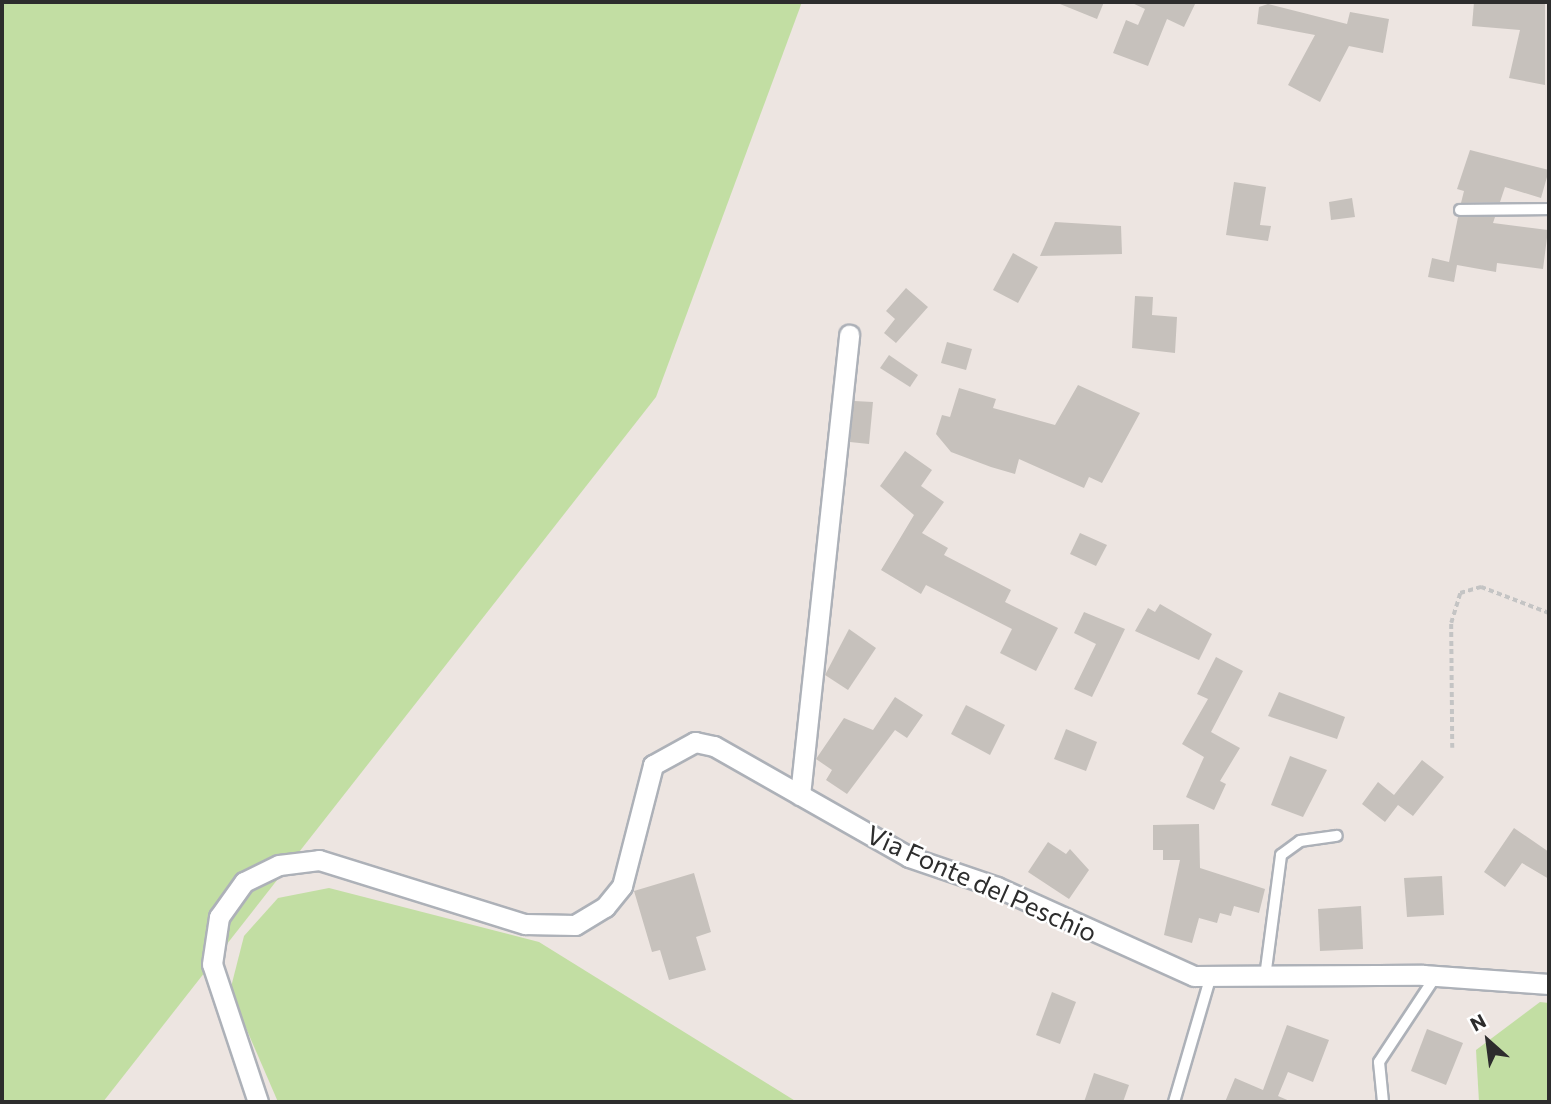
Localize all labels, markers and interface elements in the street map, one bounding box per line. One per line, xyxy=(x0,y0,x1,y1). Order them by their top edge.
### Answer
street label: Via Fonte del Peschio xyxy=(862,818,1102,948)
north arrow xyxy=(1453,1006,1523,1076)
text: N xyxy=(1466,1009,1490,1036)

